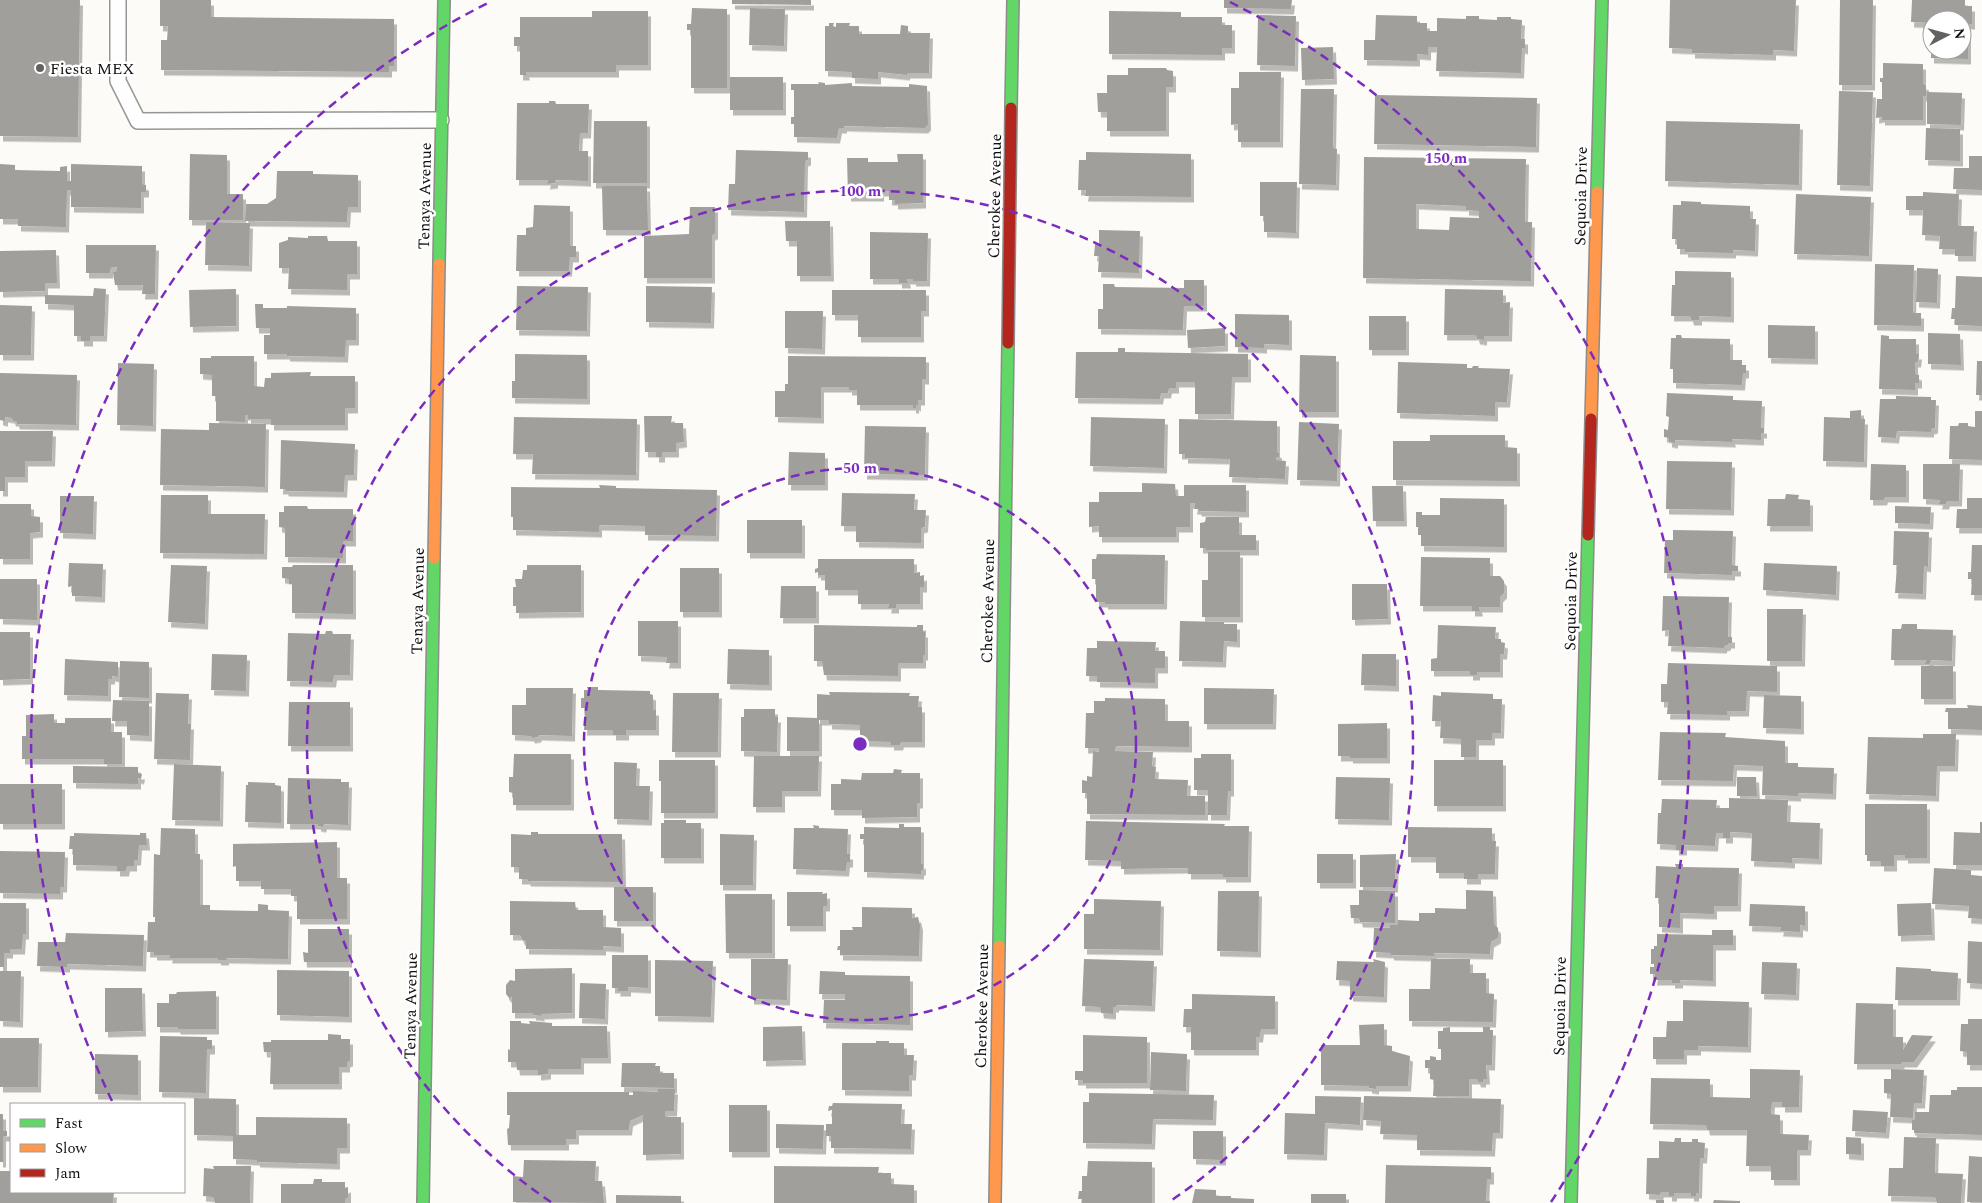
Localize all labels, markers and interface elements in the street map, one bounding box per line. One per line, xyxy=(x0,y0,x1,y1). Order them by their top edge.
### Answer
north arrow xyxy=(1922,10,1972,60)
text: N xyxy=(1948,27,1970,40)
place label: Fiesta MEX xyxy=(50,57,134,81)
marker: Fiesta MEX xyxy=(34,62,46,74)
street label: Cherokee Avenue xyxy=(982,134,1008,259)
street label: Tenaya Avenue xyxy=(412,142,438,250)
street label: Sequoia Drive xyxy=(1568,146,1594,246)
text: 150 m xyxy=(1425,147,1468,170)
text: 100 m xyxy=(839,180,882,203)
text: 50 m xyxy=(843,457,878,480)
street label: Cherokee Avenue xyxy=(975,539,1001,664)
street label: Tenaya Avenue xyxy=(405,547,431,655)
street label: Sequoia Drive xyxy=(1558,551,1584,651)
centre of rings xyxy=(851,735,869,753)
street label: Cherokee Avenue xyxy=(969,944,995,1069)
street label: Tenaya Avenue xyxy=(398,952,424,1060)
street label: Sequoia Drive xyxy=(1547,956,1573,1056)
legend xyxy=(10,1103,185,1193)
text: Fast xyxy=(55,1112,83,1135)
text: Slow xyxy=(55,1137,87,1160)
text: Jam xyxy=(55,1162,81,1185)

